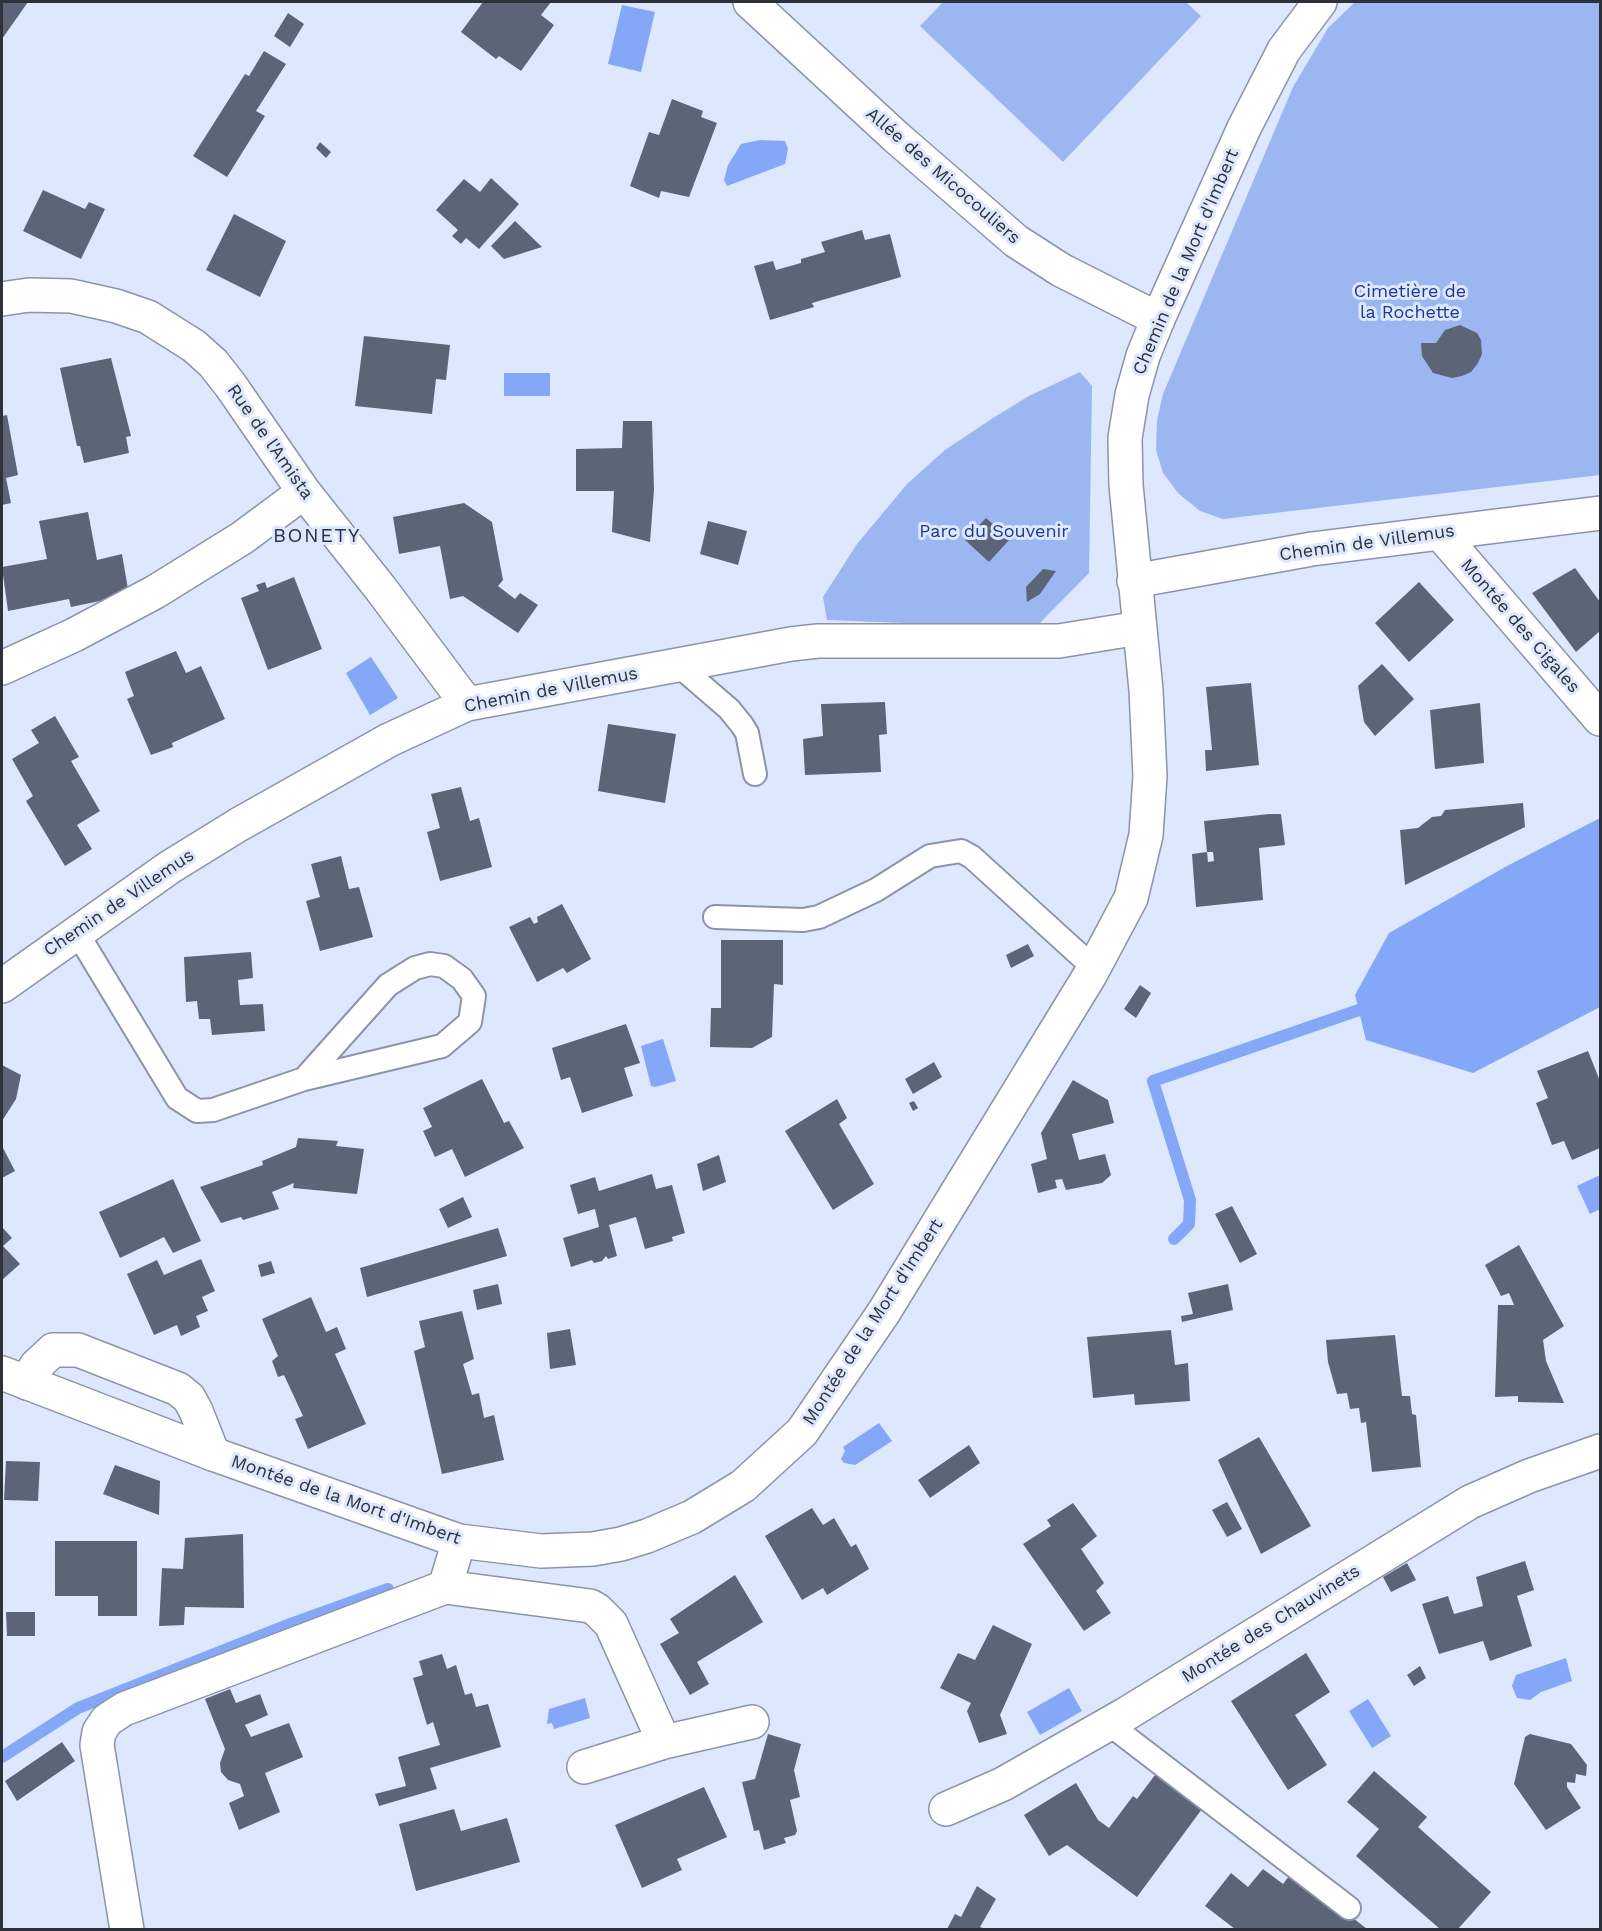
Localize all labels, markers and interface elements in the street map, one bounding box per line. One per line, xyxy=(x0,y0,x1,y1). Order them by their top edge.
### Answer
street label: Allée des Micocouliers xyxy=(861,103,1025,249)
street label: Chemin de la Mort d'Imbert xyxy=(1129,146,1243,378)
park label: Cimetière de la Rochette xyxy=(1354,281,1466,324)
street label: Rue de l'Amista xyxy=(222,380,318,504)
street label: Chemin de Villemus xyxy=(1278,520,1456,566)
park label: Parc du Souvenir xyxy=(919,521,1069,543)
district label: BONETY xyxy=(273,524,361,548)
street label: Montée des Cigales xyxy=(1456,554,1584,698)
street label: Chemin de Villemus xyxy=(462,663,640,717)
street label: Chemin de Villemus xyxy=(40,845,198,961)
street label: Montée de la Mort d'Imbert xyxy=(798,1215,948,1429)
street label: Montée de la Mort d'Imbert xyxy=(228,1450,464,1550)
street label: Montée des Chauvinets xyxy=(1178,1560,1364,1688)

